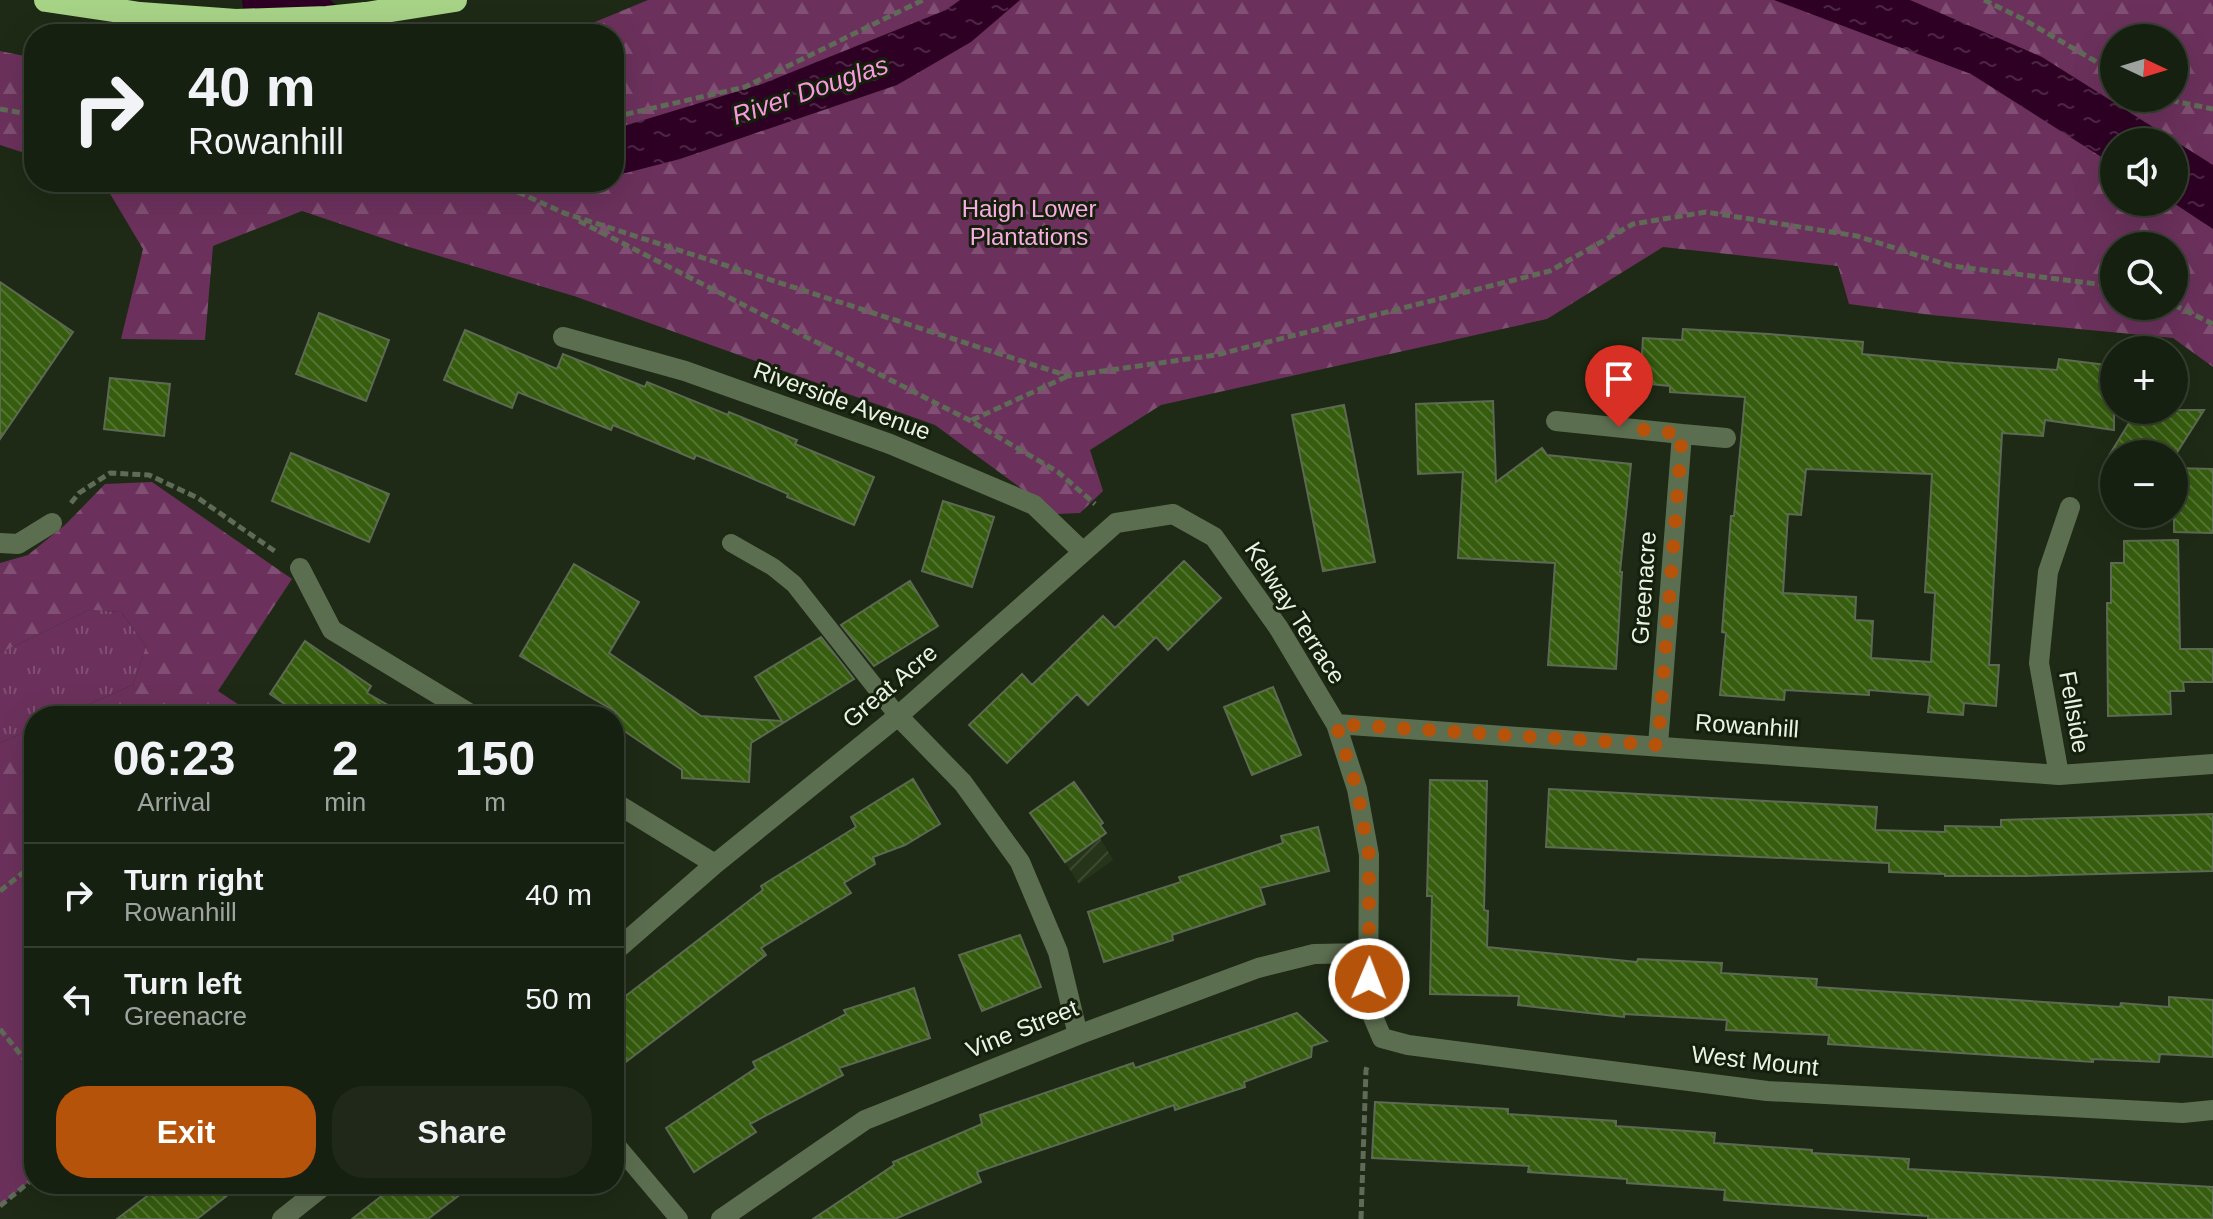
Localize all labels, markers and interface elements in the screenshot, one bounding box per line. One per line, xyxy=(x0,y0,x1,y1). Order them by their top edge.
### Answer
north arrow xyxy=(2100,24,2188,112)
map controls xyxy=(2100,24,2188,528)
water label: River Douglas xyxy=(728,49,892,131)
text: 40 m xyxy=(188,55,316,118)
icon: right xyxy=(56,56,160,160)
text: Rowanhill xyxy=(188,121,344,162)
button: sound xyxy=(2100,128,2188,216)
park label: Haigh Lower Plantations xyxy=(962,195,1096,250)
button: search xyxy=(2100,232,2188,320)
button: + xyxy=(2100,336,2188,424)
pin xyxy=(1585,345,1653,427)
street label: Riverside Avenue xyxy=(750,356,934,445)
icon: arrive xyxy=(1597,357,1641,401)
button: − xyxy=(2100,440,2188,528)
street label: Greenacre xyxy=(1626,530,1661,645)
street label: Kelway Terrace xyxy=(1240,537,1351,689)
street label: Great Acre xyxy=(837,638,942,733)
street label: Fellside xyxy=(2054,669,2095,755)
street label: Rowanhill xyxy=(1694,708,1800,743)
text: 06:23 xyxy=(113,732,236,785)
text: 2 xyxy=(332,732,359,785)
text: 150 xyxy=(455,732,535,785)
text: Arrival xyxy=(137,787,211,817)
text: min xyxy=(324,787,366,817)
text: m xyxy=(484,787,506,817)
text: Turn right xyxy=(124,863,263,896)
icon: right xyxy=(56,873,100,917)
text: 40 m xyxy=(525,878,592,911)
text: Rowanhill xyxy=(124,897,237,927)
position arrow xyxy=(1327,937,1411,1021)
text: Turn left xyxy=(124,967,242,1000)
icon: left xyxy=(56,977,100,1021)
text: 50 m xyxy=(525,982,592,1015)
street label: Vine Street xyxy=(962,994,1082,1063)
text: Greenacre xyxy=(124,1001,247,1031)
street label: West Mount xyxy=(1690,1040,1820,1081)
button: Exit xyxy=(56,1086,316,1178)
button: Share xyxy=(332,1086,592,1178)

